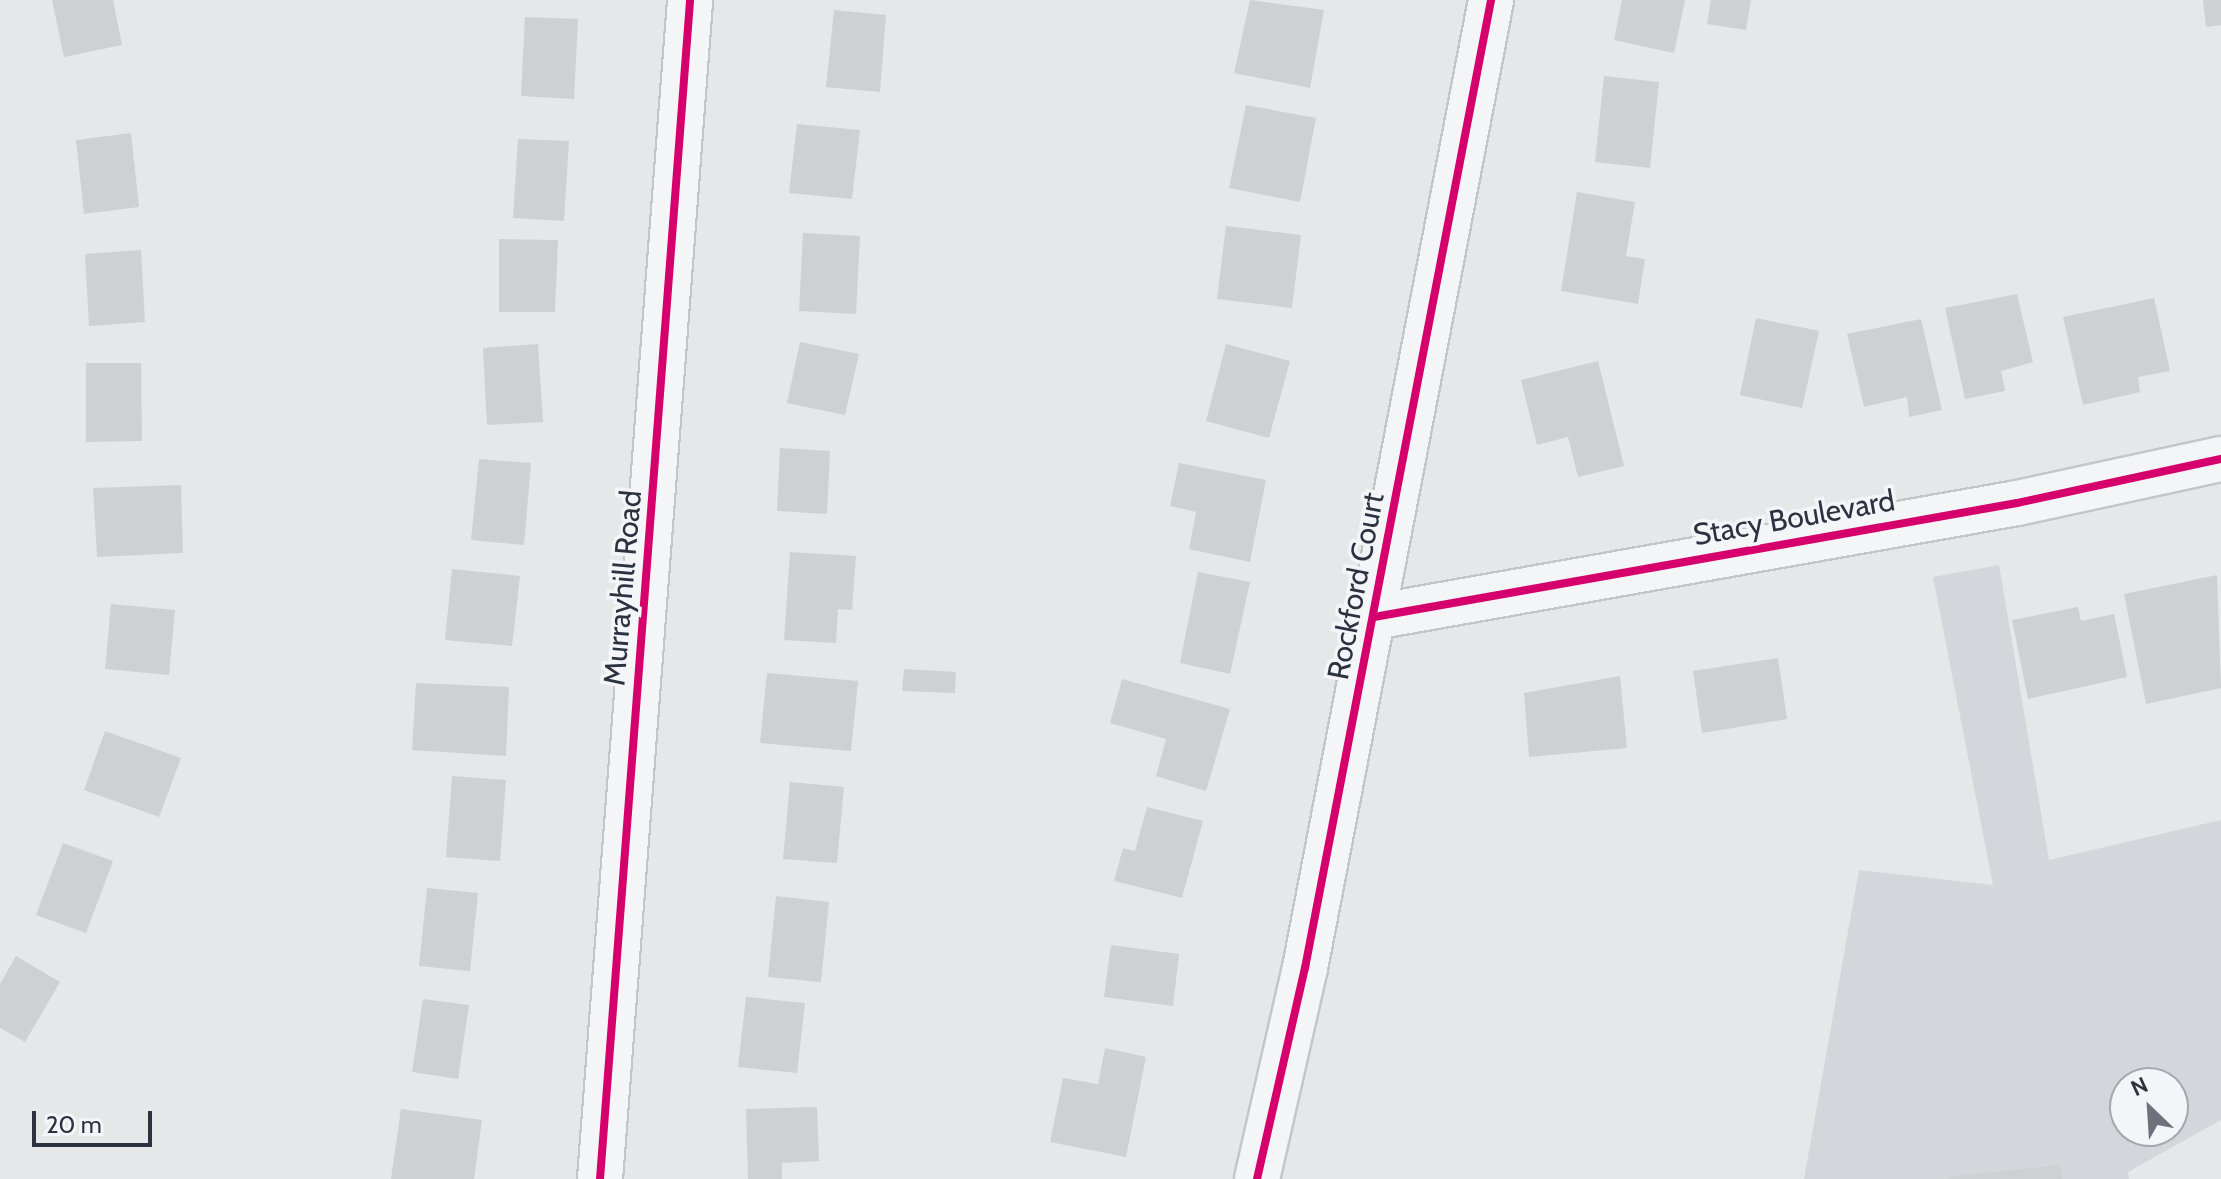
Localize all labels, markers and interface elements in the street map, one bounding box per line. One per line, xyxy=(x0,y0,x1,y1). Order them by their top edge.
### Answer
street label: Stacy Boulevard xyxy=(1690,483,1898,553)
street label: Murrayhill Road xyxy=(597,489,649,687)
street label: Rockford Court xyxy=(1320,490,1392,682)
north arrow xyxy=(2109,1067,2189,1147)
text: N xyxy=(2127,1071,2152,1102)
scale bar xyxy=(36,1095,156,1145)
text: 20 m xyxy=(46,1110,102,1139)

